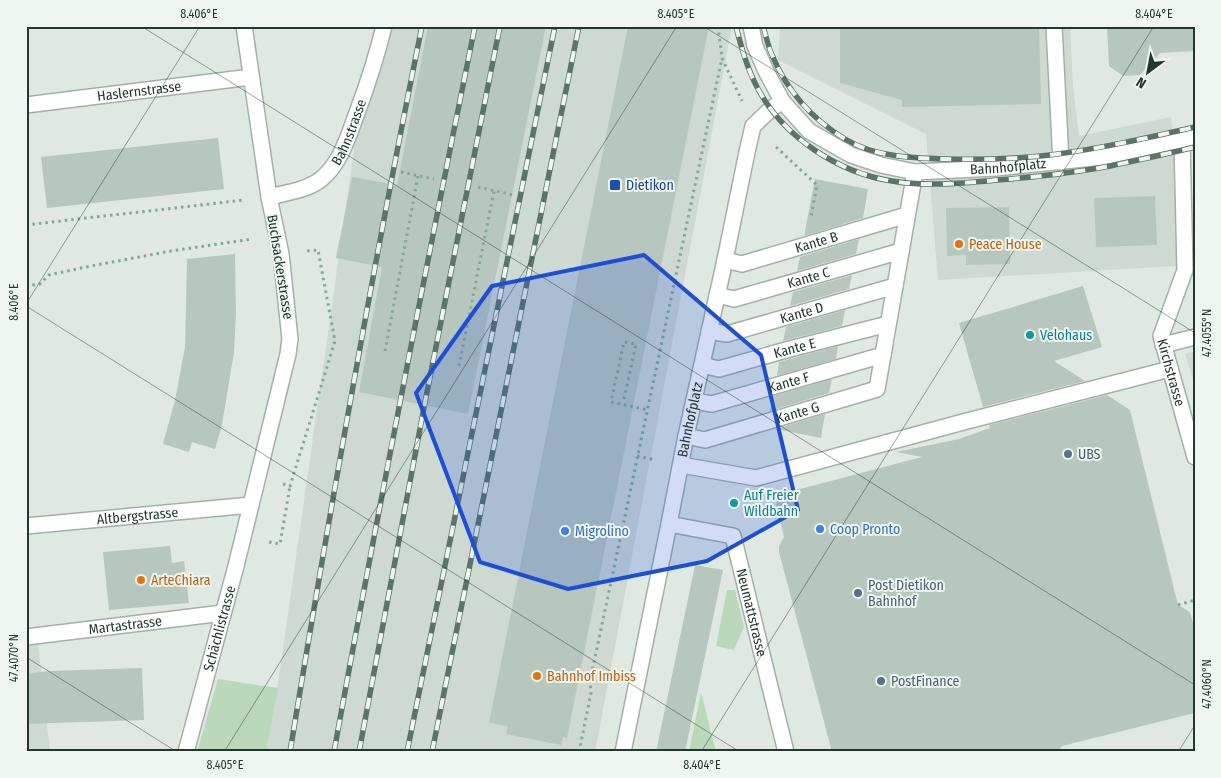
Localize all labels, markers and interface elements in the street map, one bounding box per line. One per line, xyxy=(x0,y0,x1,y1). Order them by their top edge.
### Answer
text: 8.406°E xyxy=(180,7,218,21)
text: 8.405°E xyxy=(658,7,695,21)
text: 8.404°E xyxy=(1135,7,1173,21)
north arrow xyxy=(1124,48,1174,98)
text: N xyxy=(1133,73,1149,92)
street label: Haslernstrasse xyxy=(96,77,182,105)
street label: Bahnstrasse xyxy=(328,97,370,168)
street label: Bahnhofplatz xyxy=(970,154,1047,178)
place label: Dietikon xyxy=(626,177,674,194)
marker: Dietikon xyxy=(608,178,622,192)
street label: Buchsackerstrasse xyxy=(263,214,297,321)
street label: Kante B xyxy=(793,227,840,256)
place label: Peace House xyxy=(969,236,1042,253)
marker: Peace House xyxy=(953,238,965,250)
street label: Kante C xyxy=(785,263,832,292)
text: 8.406°E xyxy=(7,283,21,321)
street label: Kante D xyxy=(778,298,825,327)
text: 47.4055°N xyxy=(1200,309,1214,357)
place label: Velohaus xyxy=(1040,327,1092,344)
marker: Velohaus xyxy=(1024,329,1036,341)
street label: Kante E xyxy=(772,334,818,362)
street label: Kirchstrasse xyxy=(1154,337,1189,408)
street label: Kante F xyxy=(766,368,811,396)
street label: Bahnhofplatz xyxy=(674,380,706,459)
street label: Kante G xyxy=(774,398,821,427)
place label: UBS xyxy=(1078,446,1101,463)
marker: UBS xyxy=(1062,448,1074,460)
place label: Auf Freier Wildbahn xyxy=(744,487,799,520)
marker: Auf Freier Wildbahn xyxy=(728,497,740,509)
street label: Altbergstrasse xyxy=(96,503,179,528)
place label: Coop Pronto xyxy=(830,521,900,538)
place label: Migrolino xyxy=(575,523,629,540)
marker: Coop Pronto xyxy=(814,523,826,535)
marker: Migrolino xyxy=(559,525,571,537)
street label: Neumattstrasse xyxy=(733,567,771,658)
place label: ArteChiara xyxy=(151,572,211,589)
marker: ArteChiara xyxy=(135,574,147,586)
place label: Post Dietikon Bahnhof xyxy=(868,577,944,610)
street label: Schächlistrasse xyxy=(200,583,239,673)
marker: Post Dietikon Bahnhof xyxy=(852,587,864,599)
street label: Martastrasse xyxy=(88,612,163,638)
text: 47.4070°N xyxy=(7,634,21,682)
text: 47.4060°N xyxy=(1200,659,1214,709)
place label: Bahnhof Imbiss xyxy=(547,668,636,685)
marker: Bahnhof Imbiss xyxy=(531,670,543,682)
place label: PostFinance xyxy=(891,673,959,690)
marker: PostFinance xyxy=(875,675,887,687)
text: 8.405°E xyxy=(207,758,244,772)
text: 8.404°E xyxy=(683,758,721,772)

